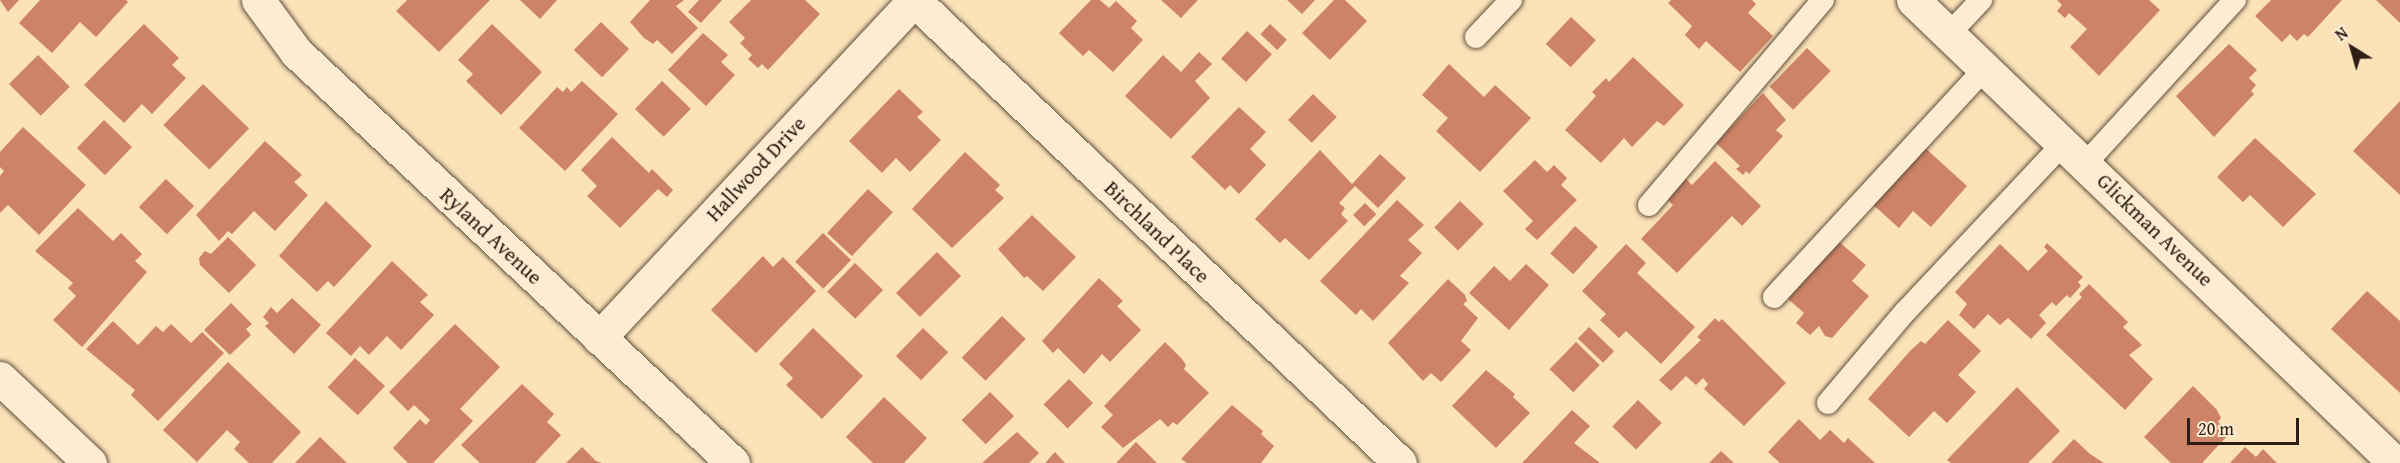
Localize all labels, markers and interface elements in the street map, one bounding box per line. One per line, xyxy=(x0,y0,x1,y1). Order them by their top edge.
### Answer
north arrow xyxy=(2322,18,2382,78)
text: N xyxy=(2330,21,2353,46)
street label: Hallwood Drive xyxy=(701,111,811,227)
street label: Glickman Avenue xyxy=(2092,168,2218,292)
street label: Birchland Place xyxy=(1099,175,1215,289)
street label: Ryland Avenue xyxy=(435,182,547,290)
scale bar xyxy=(2190,406,2302,444)
text: 20 m xyxy=(2198,415,2234,442)

